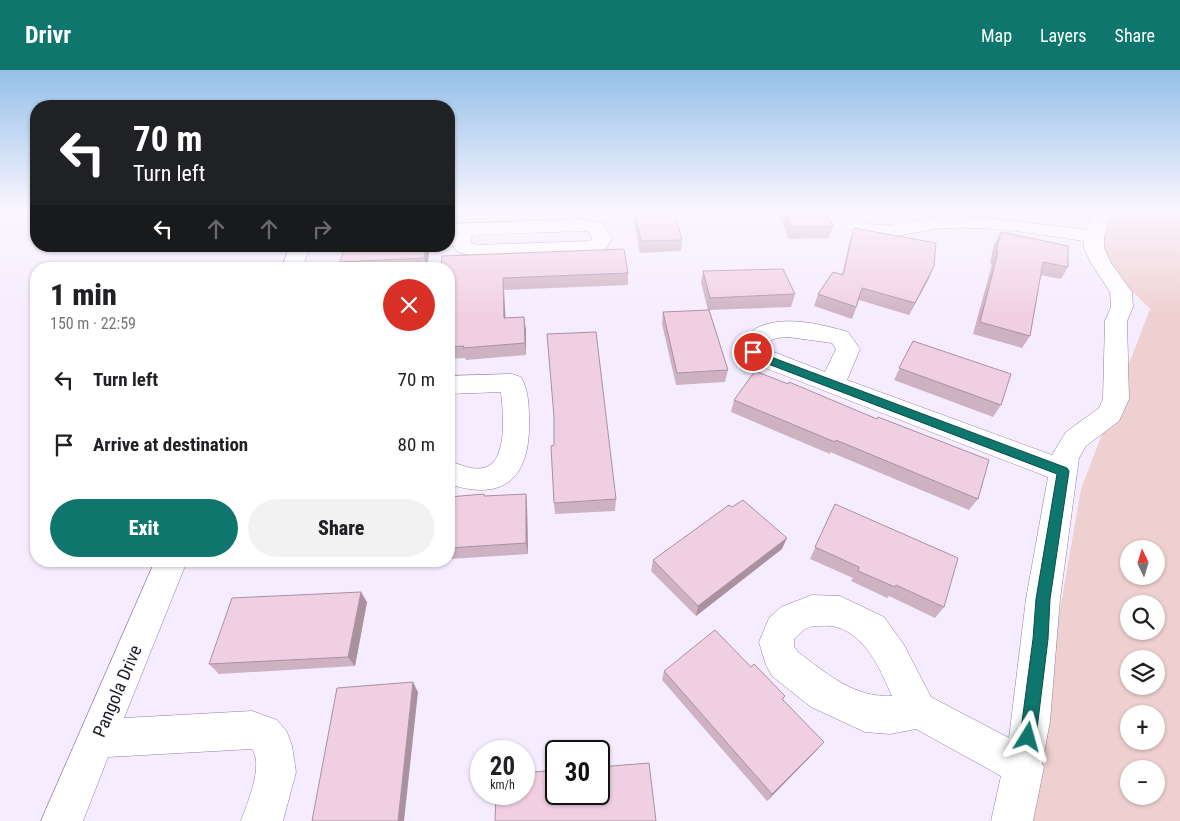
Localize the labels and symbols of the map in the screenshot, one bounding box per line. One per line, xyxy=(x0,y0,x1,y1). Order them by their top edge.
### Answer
pin xyxy=(732,331,774,373)
north arrow xyxy=(1120,540,1165,585)
street label: Pangola Drive xyxy=(88,642,146,740)
position arrow xyxy=(1001,710,1053,762)
speed limit sign: 30 xyxy=(545,740,610,805)

